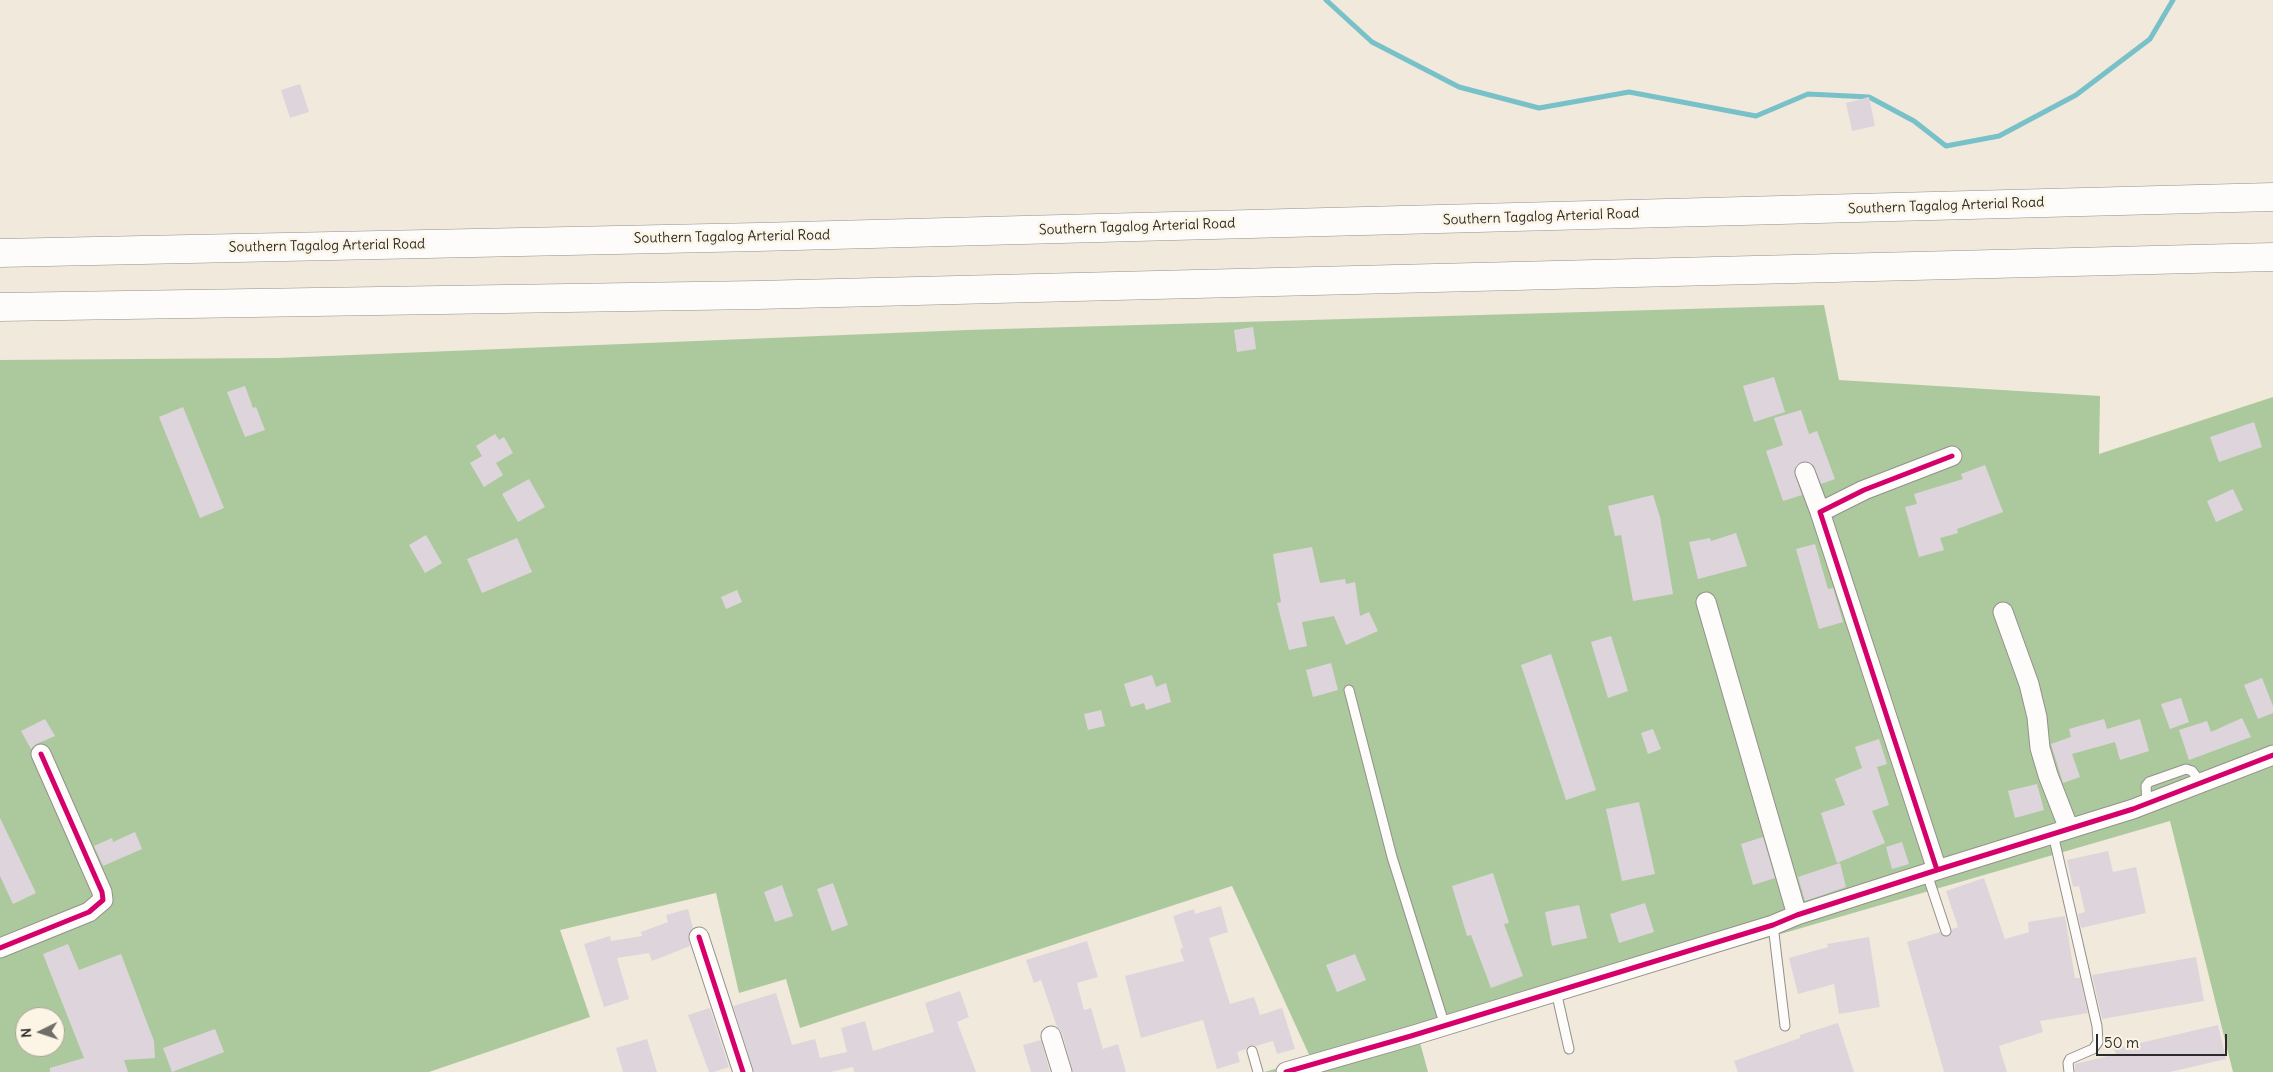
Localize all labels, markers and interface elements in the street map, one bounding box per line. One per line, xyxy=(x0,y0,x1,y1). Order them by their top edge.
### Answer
street label: Southern Tagalog Arterial Road xyxy=(1847,194,2045,218)
street label: Southern Tagalog Arterial Road xyxy=(1442,205,1640,229)
street label: Southern Tagalog Arterial Road xyxy=(1038,215,1236,239)
street label: Southern Tagalog Arterial Road xyxy=(634,227,830,247)
street label: Southern Tagalog Arterial Road xyxy=(229,236,425,256)
north arrow xyxy=(15,1007,65,1057)
scale bar xyxy=(2098,1024,2229,1056)
text: N xyxy=(17,1028,35,1038)
text: 50 m xyxy=(2104,1033,2139,1052)

